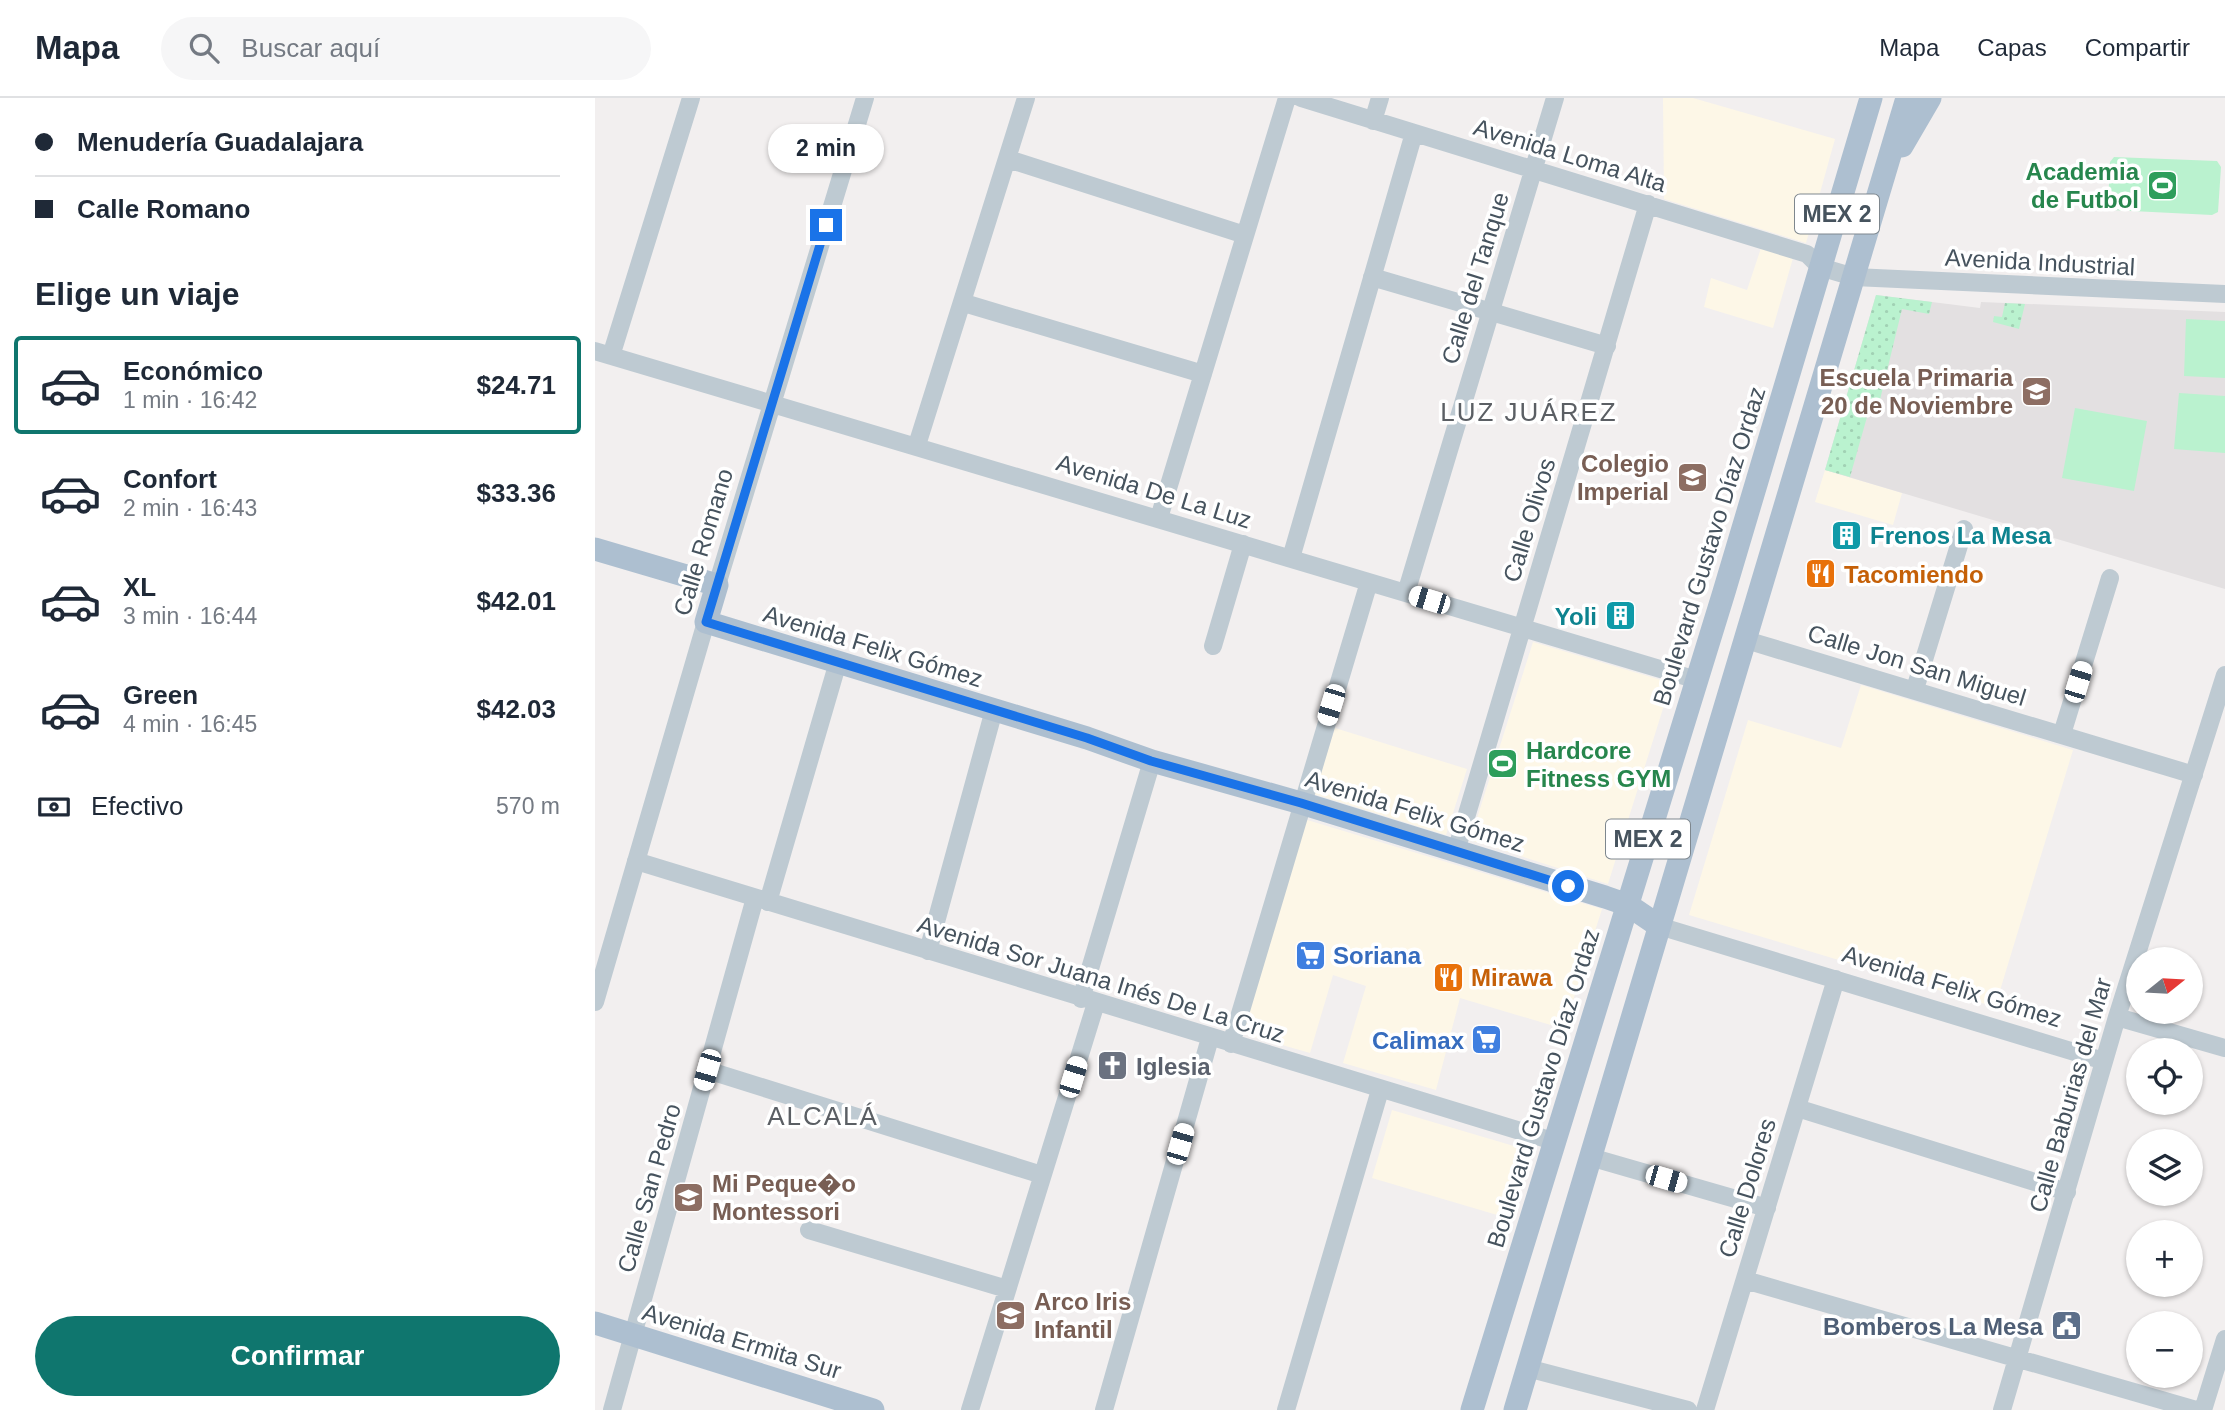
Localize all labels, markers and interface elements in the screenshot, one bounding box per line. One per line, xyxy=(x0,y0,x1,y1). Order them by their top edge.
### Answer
search box xyxy=(161,17,651,80)
text: Mapa xyxy=(35,29,119,66)
icon: search xyxy=(185,29,223,67)
text: Buscar aquí xyxy=(241,33,380,63)
text: Mapa xyxy=(1879,34,1939,61)
text: Capas xyxy=(1977,34,2047,61)
text: Compartir xyxy=(2085,34,2190,61)
street label: Avenida Loma Alta xyxy=(1471,113,1670,197)
callout: 2 min xyxy=(768,123,884,172)
text: Menudería Guadalajara xyxy=(77,127,363,157)
text: 2 min xyxy=(796,135,856,161)
place label: Academia de Futbol xyxy=(2026,158,2140,213)
sports icon: Academia de Futbol xyxy=(2145,168,2179,202)
street label: Calle del Tanque xyxy=(1436,189,1514,367)
text: Calle Romano xyxy=(77,194,250,224)
road number: MEX 2 xyxy=(1795,195,1879,234)
route end xyxy=(810,209,842,241)
street label: Avenida Industrial xyxy=(1944,244,2136,280)
text: Elige un viaje xyxy=(35,276,240,312)
icon: car xyxy=(39,354,102,417)
text: Económico xyxy=(123,356,263,386)
place label: Escuela Primaria 20 de Noviembre xyxy=(1820,364,2014,419)
text: $24.71 xyxy=(476,370,556,400)
school or university icon: Escuela Primaria 20 de Noviembre xyxy=(2019,374,2053,408)
street label: Boulevard Gustavo Díaz Ordaz xyxy=(1648,383,1770,709)
text: 1 min · 16:42 xyxy=(123,387,257,413)
district label: LUZ JUÁREZ xyxy=(1440,397,1618,427)
street label: Avenida De La Luz xyxy=(1053,449,1255,533)
place label: Colegio Imperial xyxy=(1577,450,1669,505)
street label: Calle Olivos xyxy=(1497,455,1561,585)
school or university icon: Colegio Imperial xyxy=(1675,460,1709,494)
icon: car xyxy=(39,462,102,525)
text: Confort xyxy=(123,464,217,494)
street label: Calle Romano xyxy=(668,465,738,619)
text: $33.36 xyxy=(476,478,556,508)
text: 2 min · 16:43 xyxy=(123,495,257,521)
building icon: Frenos La Mesa xyxy=(1830,518,1864,552)
place label: Frenos La Mesa xyxy=(1870,522,2052,549)
restaurant icon: Tacomiendo xyxy=(1804,557,1838,591)
place label: Tacomiendo xyxy=(1844,561,1984,588)
icon: car xyxy=(39,570,102,633)
text: XL xyxy=(123,572,156,602)
car xyxy=(1406,584,1453,616)
text: $42.01 xyxy=(476,586,556,616)
building icon: Yoli xyxy=(1603,599,1637,633)
street label: Avenida Felix Gómez xyxy=(760,600,986,692)
text: 3 min · 16:44 xyxy=(123,603,257,629)
place label: Yoli xyxy=(1555,603,1597,630)
street label: Calle Jon San Miguel xyxy=(1805,619,2029,711)
car xyxy=(2062,659,2095,705)
icon: car xyxy=(39,678,102,741)
text: Green xyxy=(123,680,198,710)
car xyxy=(1315,682,1348,728)
text: $42.03 xyxy=(476,694,556,724)
text: 4 min · 16:45 xyxy=(123,711,257,737)
place label: Hardcore Fitness GYM xyxy=(1526,737,1671,792)
sports icon: Hardcore Fitness GYM xyxy=(1486,747,1520,781)
street label: Avenida Felix Gómez xyxy=(1302,765,1528,857)
icon: cash xyxy=(35,788,73,826)
text: Efectivo xyxy=(91,791,184,821)
text: 570 m xyxy=(496,793,560,819)
road number: MEX 2 xyxy=(1606,820,1690,859)
route start xyxy=(1552,870,1584,902)
street label: Avenida Sor Juana Inés De La Cruz xyxy=(914,910,1288,1048)
street label: Boulevard Gustavo Díaz Ordaz xyxy=(1482,925,1604,1251)
supermarket icon: Soriana xyxy=(1293,938,1327,972)
street label: Avenida Felix Gómez xyxy=(1839,940,2065,1032)
place label: Soriana xyxy=(1333,942,1422,969)
north arrow xyxy=(2126,947,2203,1024)
map controls xyxy=(2126,947,2203,1388)
restaurant icon: Mirawa xyxy=(1431,960,1465,994)
place label: Mirawa xyxy=(1471,964,1553,991)
street label: Calle Baburias del Mar xyxy=(2024,975,2116,1215)
supermarket icon: Calimax xyxy=(1470,1023,1504,1057)
place label: Calimax xyxy=(1372,1027,1465,1054)
button: locate xyxy=(2126,1038,2203,1115)
car xyxy=(692,1047,723,1093)
church icon: Iglesia xyxy=(1096,1049,1130,1083)
place label: Iglesia xyxy=(1136,1053,1211,1080)
car xyxy=(1057,1054,1090,1100)
street label: Calle San Pedro xyxy=(612,1100,686,1276)
district label: ALCALÁ xyxy=(767,1101,879,1131)
street label: Calle Dolores xyxy=(1713,1115,1781,1261)
car xyxy=(1165,1121,1196,1167)
button: layers xyxy=(2126,1129,2203,1206)
car xyxy=(1643,1163,1690,1195)
place label: Mi Peque�o Montessori xyxy=(712,1170,856,1225)
school or university icon: Mi Peque�o Montessori xyxy=(672,1180,706,1214)
button: + xyxy=(2126,1220,2203,1297)
place label: Arco Iris Infantil xyxy=(1034,1288,1131,1343)
street label: Avenida Ermita Sur xyxy=(639,1298,845,1384)
school or university icon: Arco Iris Infantil xyxy=(994,1298,1028,1332)
public building icon: Bomberos La Mesa xyxy=(2049,1309,2083,1343)
button: − xyxy=(2126,1311,2203,1388)
place label: Bomberos La Mesa xyxy=(1823,1313,2044,1340)
button: Confirmar xyxy=(35,1316,560,1396)

